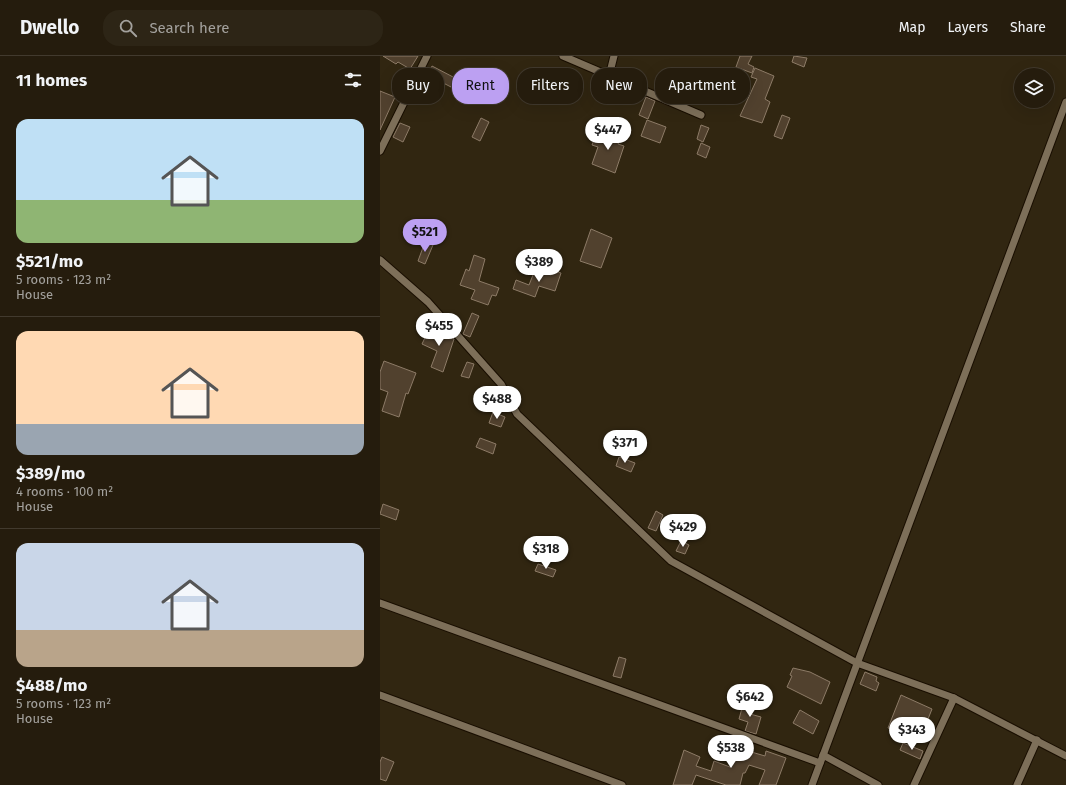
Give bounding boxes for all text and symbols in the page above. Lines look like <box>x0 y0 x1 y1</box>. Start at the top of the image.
search box <box>103 10 383 46</box>
text: Dwello <box>20 16 79 39</box>
icon: search <box>117 17 139 39</box>
text: Search here <box>149 19 230 37</box>
text: Map <box>899 19 925 36</box>
text: Layers <box>947 19 988 36</box>
text: Share <box>1010 19 1046 36</box>
chip: Buy <box>392 68 444 104</box>
chip: Rent <box>452 68 509 104</box>
chip: Filters <box>517 68 583 104</box>
chip: New <box>591 68 647 104</box>
chip: Apartment <box>655 68 750 104</box>
map controls <box>1014 68 1054 108</box>
button: layers <box>1014 68 1054 108</box>
icon: filters <box>342 69 364 91</box>
text: 11 homes <box>16 70 87 91</box>
pin: $447 <box>584 117 632 151</box>
text: $447 <box>594 122 622 137</box>
icon: home <box>154 145 226 217</box>
pin: $521 <box>401 219 449 253</box>
text: $521 <box>412 224 438 239</box>
pin: $389 <box>515 249 563 283</box>
text: $521/mo <box>16 251 83 272</box>
text: $389 <box>525 254 553 269</box>
text: 5 rooms · 123 m² <box>16 272 111 287</box>
text: House <box>16 287 53 302</box>
pin: $455 <box>415 313 463 347</box>
text: $455 <box>425 318 453 333</box>
icon: home <box>154 357 226 429</box>
pin: $488 <box>473 386 521 420</box>
text: $488 <box>482 391 512 406</box>
pin: $371 <box>601 430 649 464</box>
text: $371 <box>612 435 638 450</box>
text: $389/mo <box>16 463 85 484</box>
text: 4 rooms · 100 m² <box>16 484 113 499</box>
text: House <box>16 499 53 514</box>
pin: $429 <box>659 514 707 548</box>
text: $429 <box>669 519 697 534</box>
pin: $318 <box>522 536 570 570</box>
text: $318 <box>532 541 560 556</box>
icon: home <box>154 569 226 641</box>
text: $488/mo <box>16 675 87 696</box>
pin: $642 <box>726 684 774 718</box>
text: $642 <box>736 689 764 704</box>
text: 5 rooms · 123 m² <box>16 696 111 711</box>
text: House <box>16 711 53 726</box>
pin: $343 <box>888 717 936 751</box>
text: $343 <box>898 722 926 737</box>
pin: $538 <box>707 735 755 769</box>
text: $538 <box>717 740 745 755</box>

